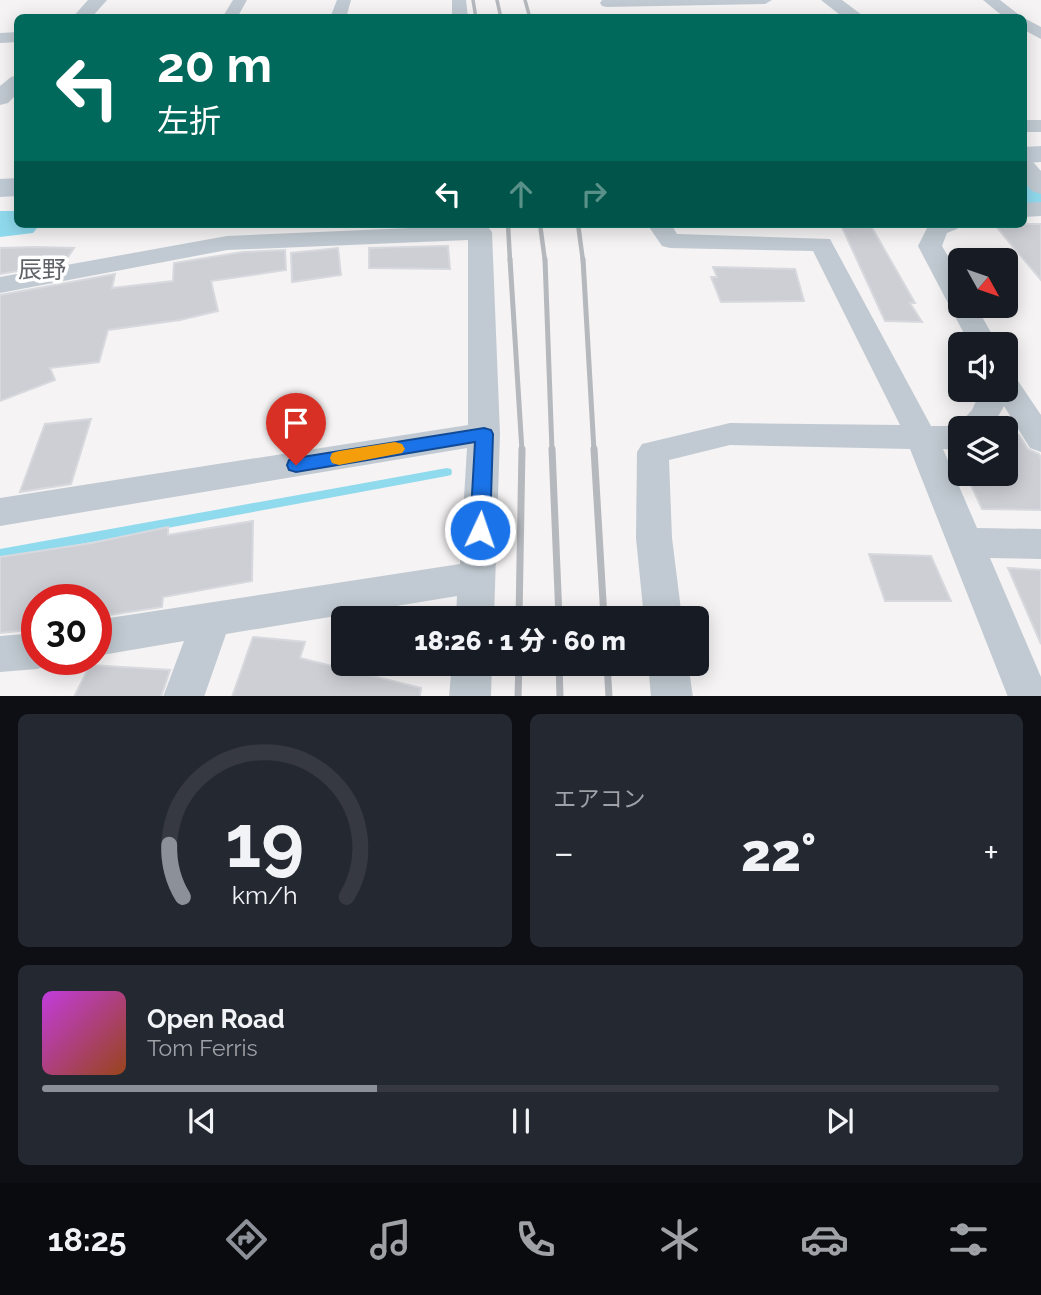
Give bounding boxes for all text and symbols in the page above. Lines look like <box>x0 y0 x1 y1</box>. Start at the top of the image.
text: 20 m <box>157 36 272 93</box>
icon: left <box>42 42 133 133</box>
text: 左折 <box>157 102 221 139</box>
icon: left <box>429 175 467 213</box>
icon: ahead <box>502 175 540 213</box>
icon: right <box>575 175 613 213</box>
north arrow <box>948 248 1018 318</box>
map controls <box>948 248 1018 486</box>
district label: 辰野 <box>18 255 66 284</box>
button: sound <box>948 332 1018 402</box>
pin <box>266 393 326 465</box>
icon: arrive <box>277 404 315 442</box>
button: layers <box>948 416 1018 486</box>
position arrow <box>443 493 517 567</box>
speed limit sign: 30 <box>21 584 112 675</box>
text: 18:26 · 1 分 · 60 m <box>414 626 626 656</box>
text: エアコン <box>554 785 646 812</box>
text: 19 <box>225 799 304 884</box>
text: 22° <box>741 822 816 883</box>
text: − <box>554 830 574 875</box>
text: + <box>983 830 999 875</box>
text: km/h <box>232 879 298 909</box>
text: Open Road <box>147 1004 285 1034</box>
text: Tom Ferris <box>147 1034 258 1061</box>
icon: previous <box>183 1102 221 1140</box>
icon: pause <box>502 1102 540 1140</box>
icon: next <box>821 1102 859 1140</box>
icon: directions <box>222 1215 271 1264</box>
icon: music <box>366 1215 415 1264</box>
icon: phone <box>511 1215 560 1264</box>
icon: climate <box>655 1215 704 1264</box>
icon: car <box>800 1215 849 1264</box>
icon: filters <box>944 1215 993 1264</box>
text: 18:25 <box>48 1221 127 1258</box>

